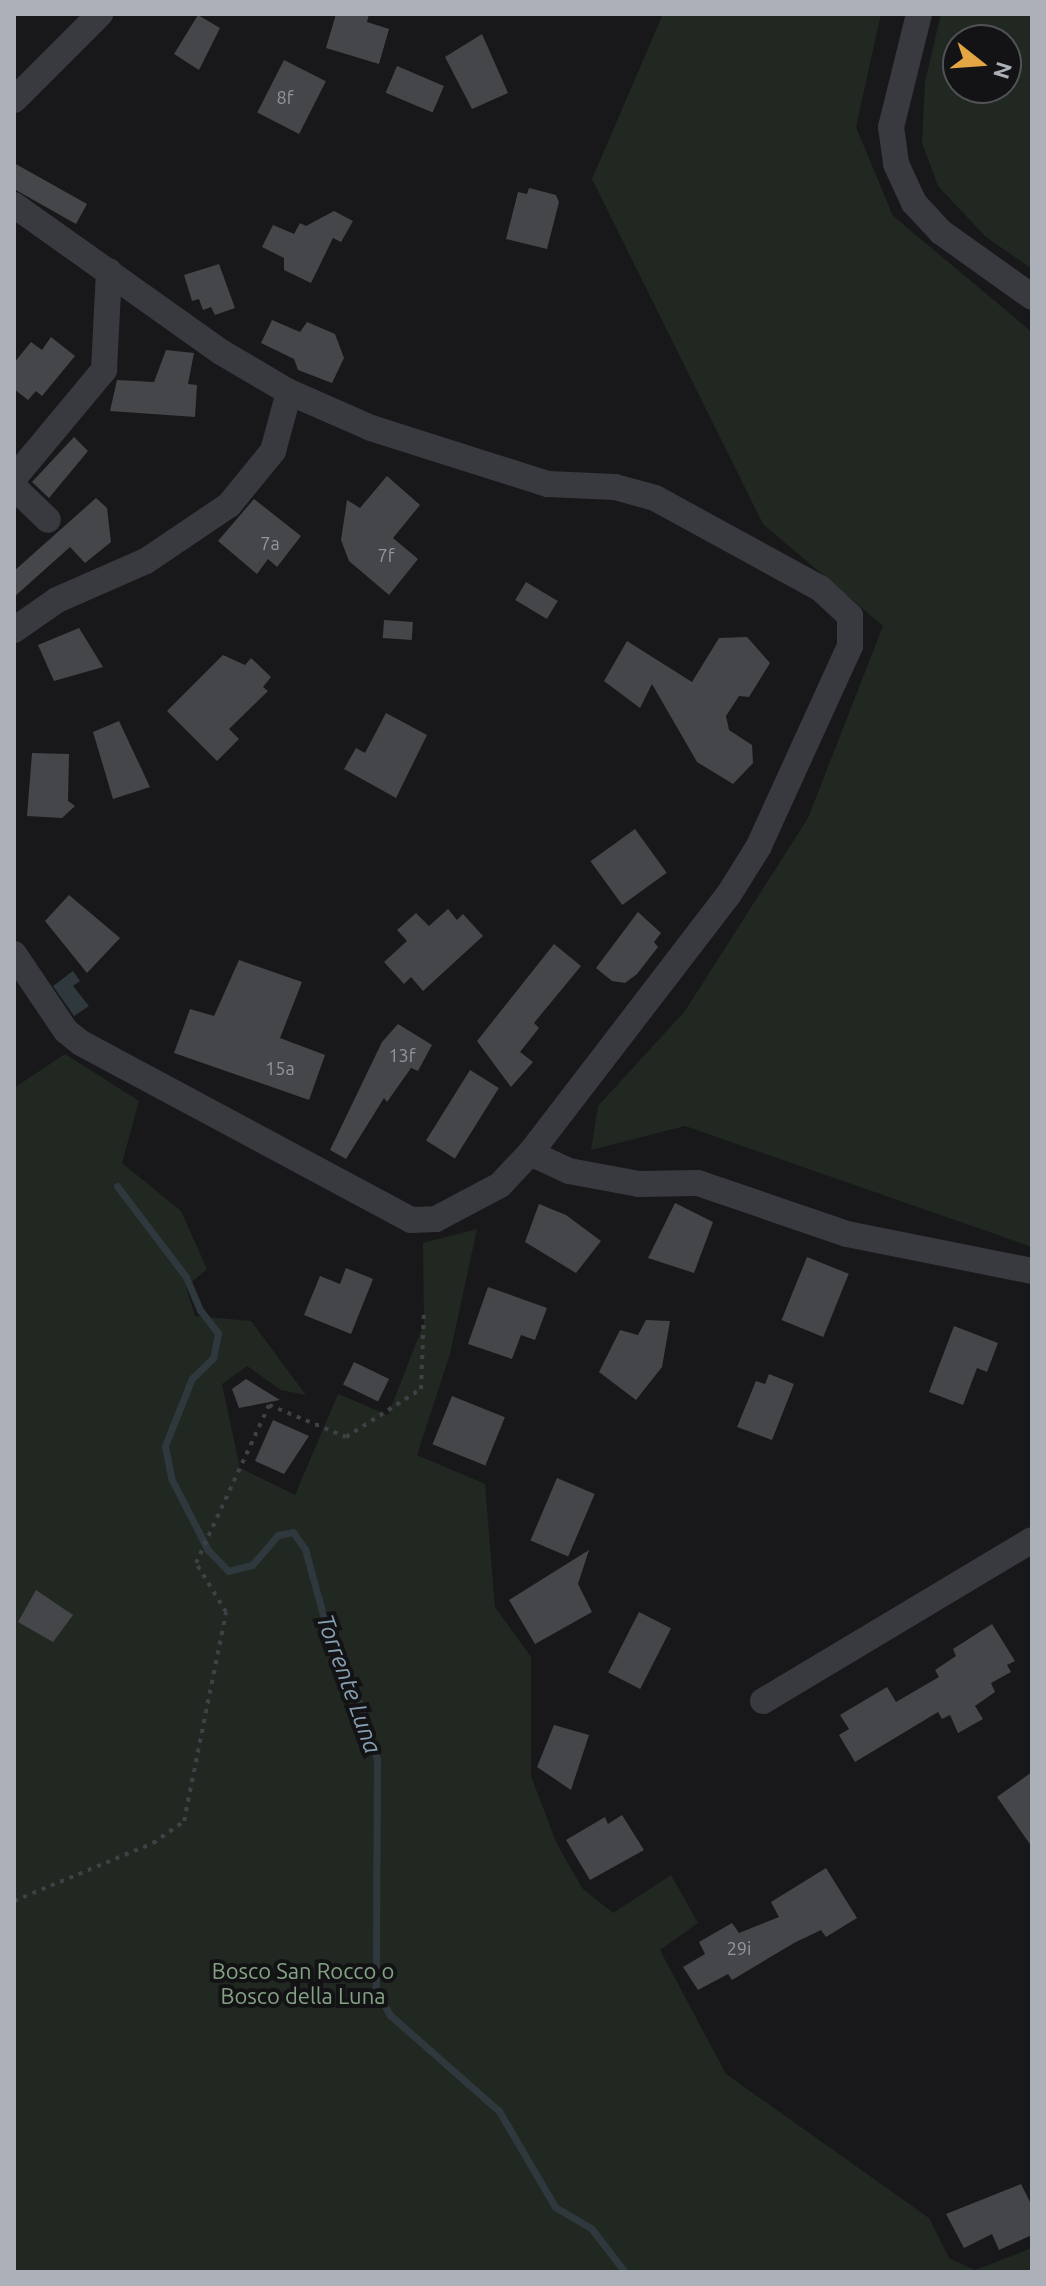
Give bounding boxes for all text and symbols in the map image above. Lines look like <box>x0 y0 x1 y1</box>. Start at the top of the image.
north arrow <box>942 24 1022 104</box>
text: N <box>989 59 1018 82</box>
house number: 8f <box>276 86 294 108</box>
house number: 7a <box>260 532 280 554</box>
house number: 7f <box>377 544 395 566</box>
house number: 13f <box>388 1044 416 1066</box>
house number: 15a <box>265 1057 295 1079</box>
water label: Torrente Luna <box>311 1611 387 1757</box>
house number: 29i <box>727 1937 751 1959</box>
park label: Bosco San Rocco o Bosco della Luna <box>212 1957 394 2008</box>

